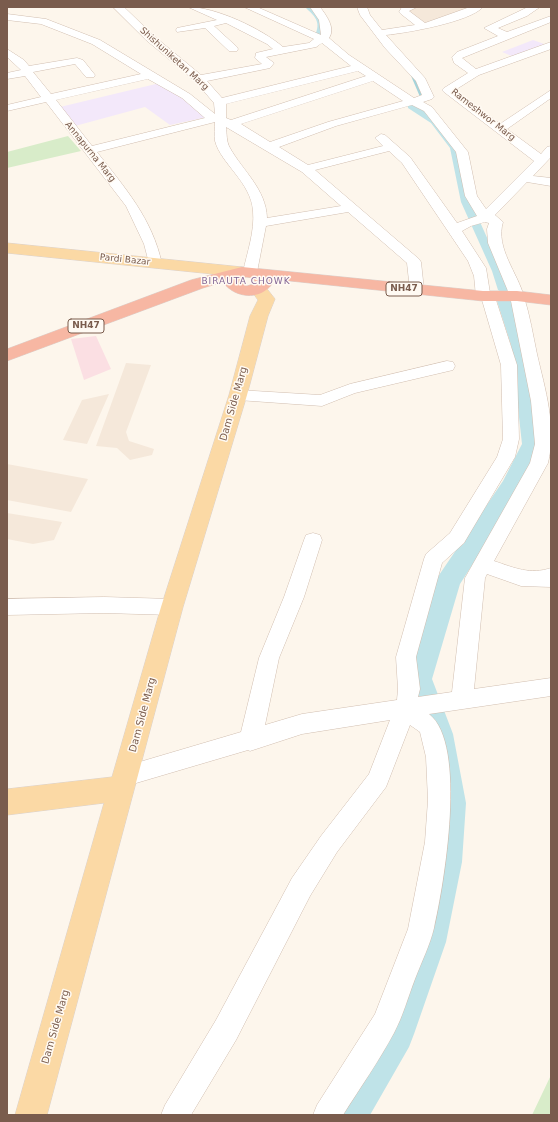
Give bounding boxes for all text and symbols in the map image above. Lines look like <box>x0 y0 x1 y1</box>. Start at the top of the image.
street label: Shishuniketan Marg <box>137 25 211 93</box>
street label: Rameshwor Marg <box>449 87 517 143</box>
street label: Annapurna Marg <box>62 120 118 184</box>
street label: Pardi Bazar <box>99 252 151 268</box>
district label: BIRAUTA CHOWK <box>201 277 291 287</box>
road number: NH47 <box>386 282 422 296</box>
road number: NH47 <box>68 319 104 333</box>
street label: Dam Side Marg <box>218 366 250 442</box>
street label: Dam Side Marg <box>127 676 159 754</box>
street label: Dam Side Marg <box>40 989 72 1065</box>

